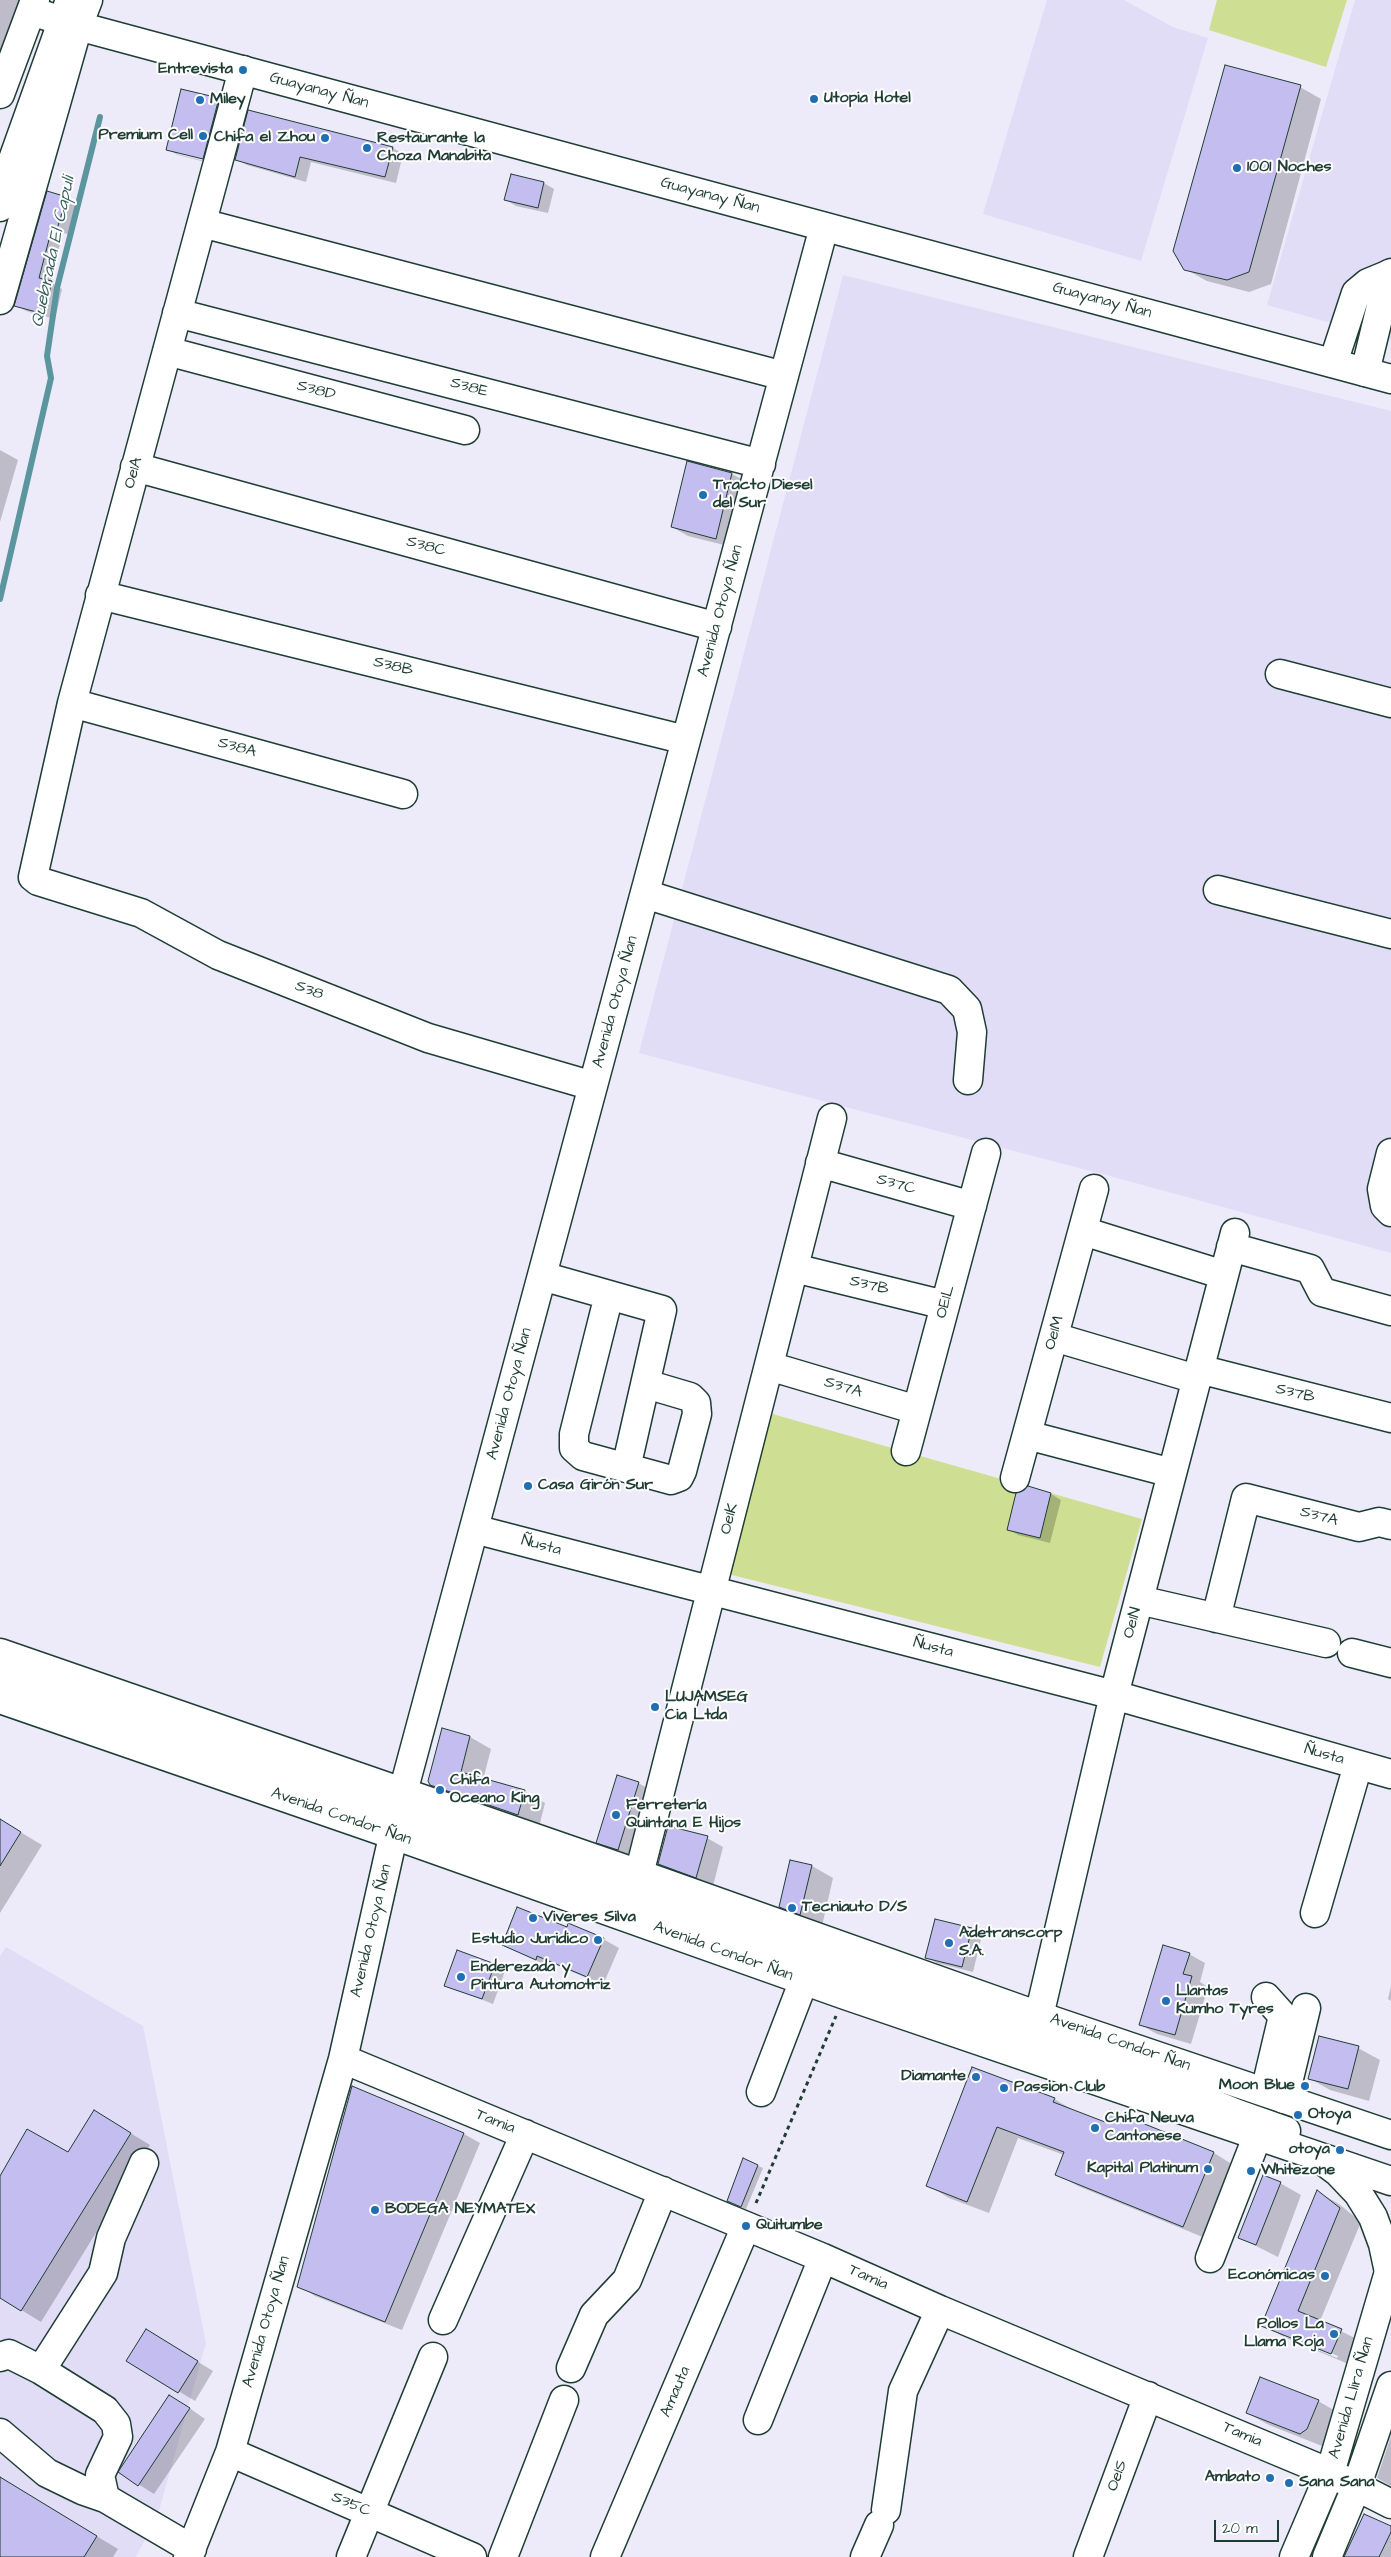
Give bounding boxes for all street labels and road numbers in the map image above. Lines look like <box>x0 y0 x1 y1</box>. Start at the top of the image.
street label: Guayanay Ñan <box>267 69 371 113</box>
street label: Guayanay Ñan <box>658 174 762 218</box>
street label: Guayanay Ñan <box>1050 279 1154 323</box>
street label: S38E <box>448 374 490 402</box>
street label: S38D <box>295 377 337 405</box>
street label: Oe1A <box>121 455 147 491</box>
street label: S38C <box>404 533 448 561</box>
street label: Avenida Otoya Ñan <box>694 543 748 679</box>
street label: S38B <box>371 653 415 681</box>
street label: S38A <box>216 734 258 762</box>
street label: Avenida Otoya Ñan <box>589 934 643 1070</box>
street label: S38 <box>292 977 326 1005</box>
street label: S37C <box>874 1170 918 1200</box>
street label: S37B <box>847 1272 891 1300</box>
street label: OE1L <box>932 1283 960 1321</box>
street label: Oe1M <box>1041 1314 1069 1352</box>
street label: Avenida Otoya Ñan <box>483 1326 537 1462</box>
street label: S37A <box>822 1373 864 1403</box>
street label: S37B <box>1273 1380 1317 1408</box>
street label: Oe1K <box>717 1502 743 1536</box>
street label: S37A <box>1298 1503 1340 1531</box>
street label: Ñusta <box>519 1531 563 1561</box>
street label: Oe1N <box>1120 1605 1146 1641</box>
street label: Ñusta <box>911 1633 955 1663</box>
street label: Ñusta <box>1302 1740 1346 1770</box>
street label: Avenida Condor Ñan <box>268 1784 414 1850</box>
street label: Avenida Otoya Ñan <box>347 1863 397 1999</box>
street label: Avenida Condor Ñan <box>651 1918 795 1986</box>
street label: Avenida Condor Ñan <box>1047 2010 1193 2076</box>
street label: Tamia <box>472 2105 518 2139</box>
street label: Avenida Otoya Ñan <box>239 2254 295 2390</box>
street label: Tamia <box>845 2261 891 2295</box>
street label: Avenida Llira Ñan <box>1325 2335 1379 2461</box>
street label: Amauta <box>657 2364 695 2420</box>
street label: Tamia <box>1219 2418 1265 2452</box>
street label: Oe1S <box>1104 2458 1132 2494</box>
street label: S35C <box>328 2488 374 2522</box>

